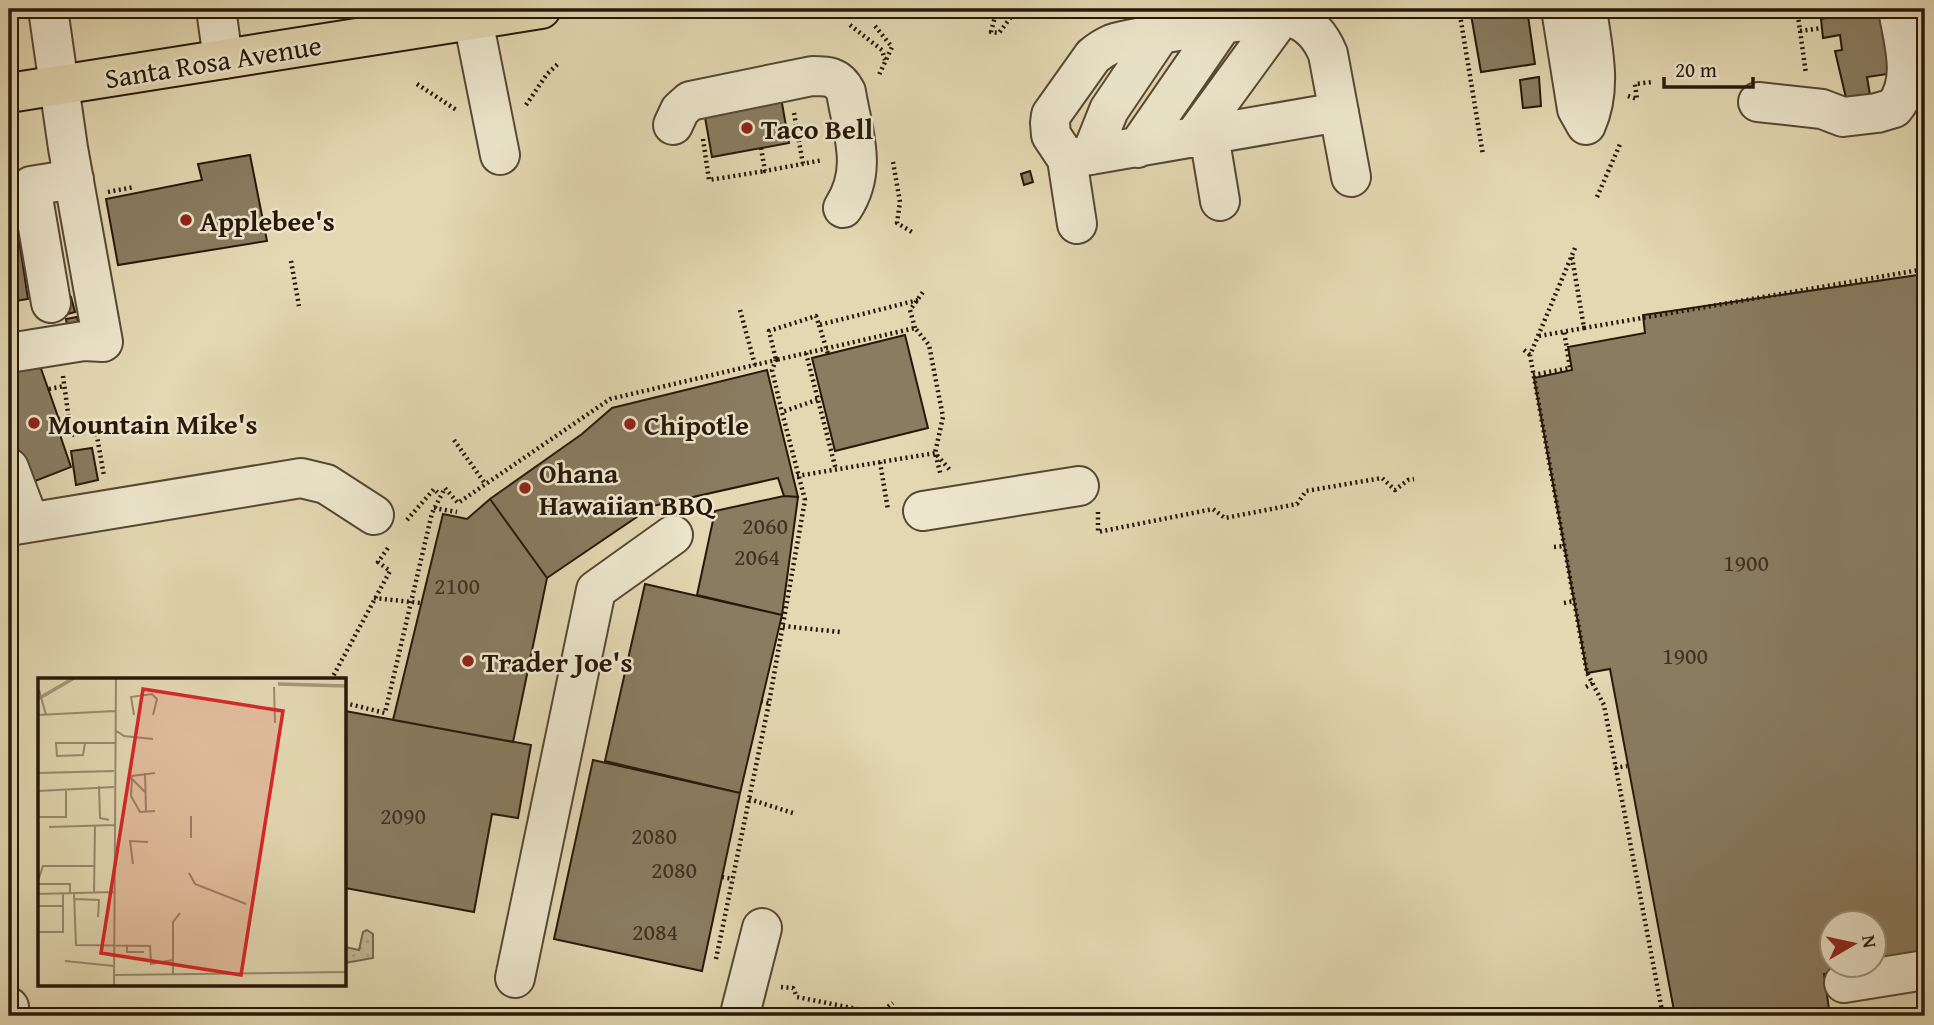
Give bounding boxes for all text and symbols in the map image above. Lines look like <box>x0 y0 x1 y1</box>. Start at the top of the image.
street label: Santa Rosa Avenue <box>102 24 324 98</box>
scale bar <box>1664 46 1754 90</box>
text: 20 m <box>1675 54 1717 85</box>
place label: Taco Bell <box>761 108 874 149</box>
marker: Taco Bell <box>739 120 755 136</box>
place label: Applebee's <box>200 200 335 241</box>
marker: Applebee's <box>178 212 194 228</box>
place label: Mountain Mike's <box>48 403 258 444</box>
place label: Chipotle <box>644 404 749 445</box>
marker: Mountain Mike's <box>26 415 42 431</box>
marker: Chipotle <box>622 416 638 432</box>
place label: Ohana Hawaiian BBQ <box>539 452 715 525</box>
marker: Ohana Hawaiian BBQ <box>517 480 533 496</box>
house number: 2060 <box>742 508 788 543</box>
house number: 2064 <box>734 539 780 574</box>
house number: 1900 <box>1723 545 1769 580</box>
house number: 2100 <box>434 568 480 603</box>
house number: 1900 <box>1662 638 1708 673</box>
place label: Trader Joe's <box>482 641 632 682</box>
marker: Trader Joe's <box>460 653 476 669</box>
inset map <box>38 678 346 986</box>
house number: 2090 <box>380 798 426 833</box>
house number: 2080 <box>631 818 677 853</box>
house number: 2080 <box>651 852 697 887</box>
north arrow <box>1818 909 1888 979</box>
house number: 2084 <box>632 914 678 949</box>
text: N <box>1855 933 1885 950</box>

